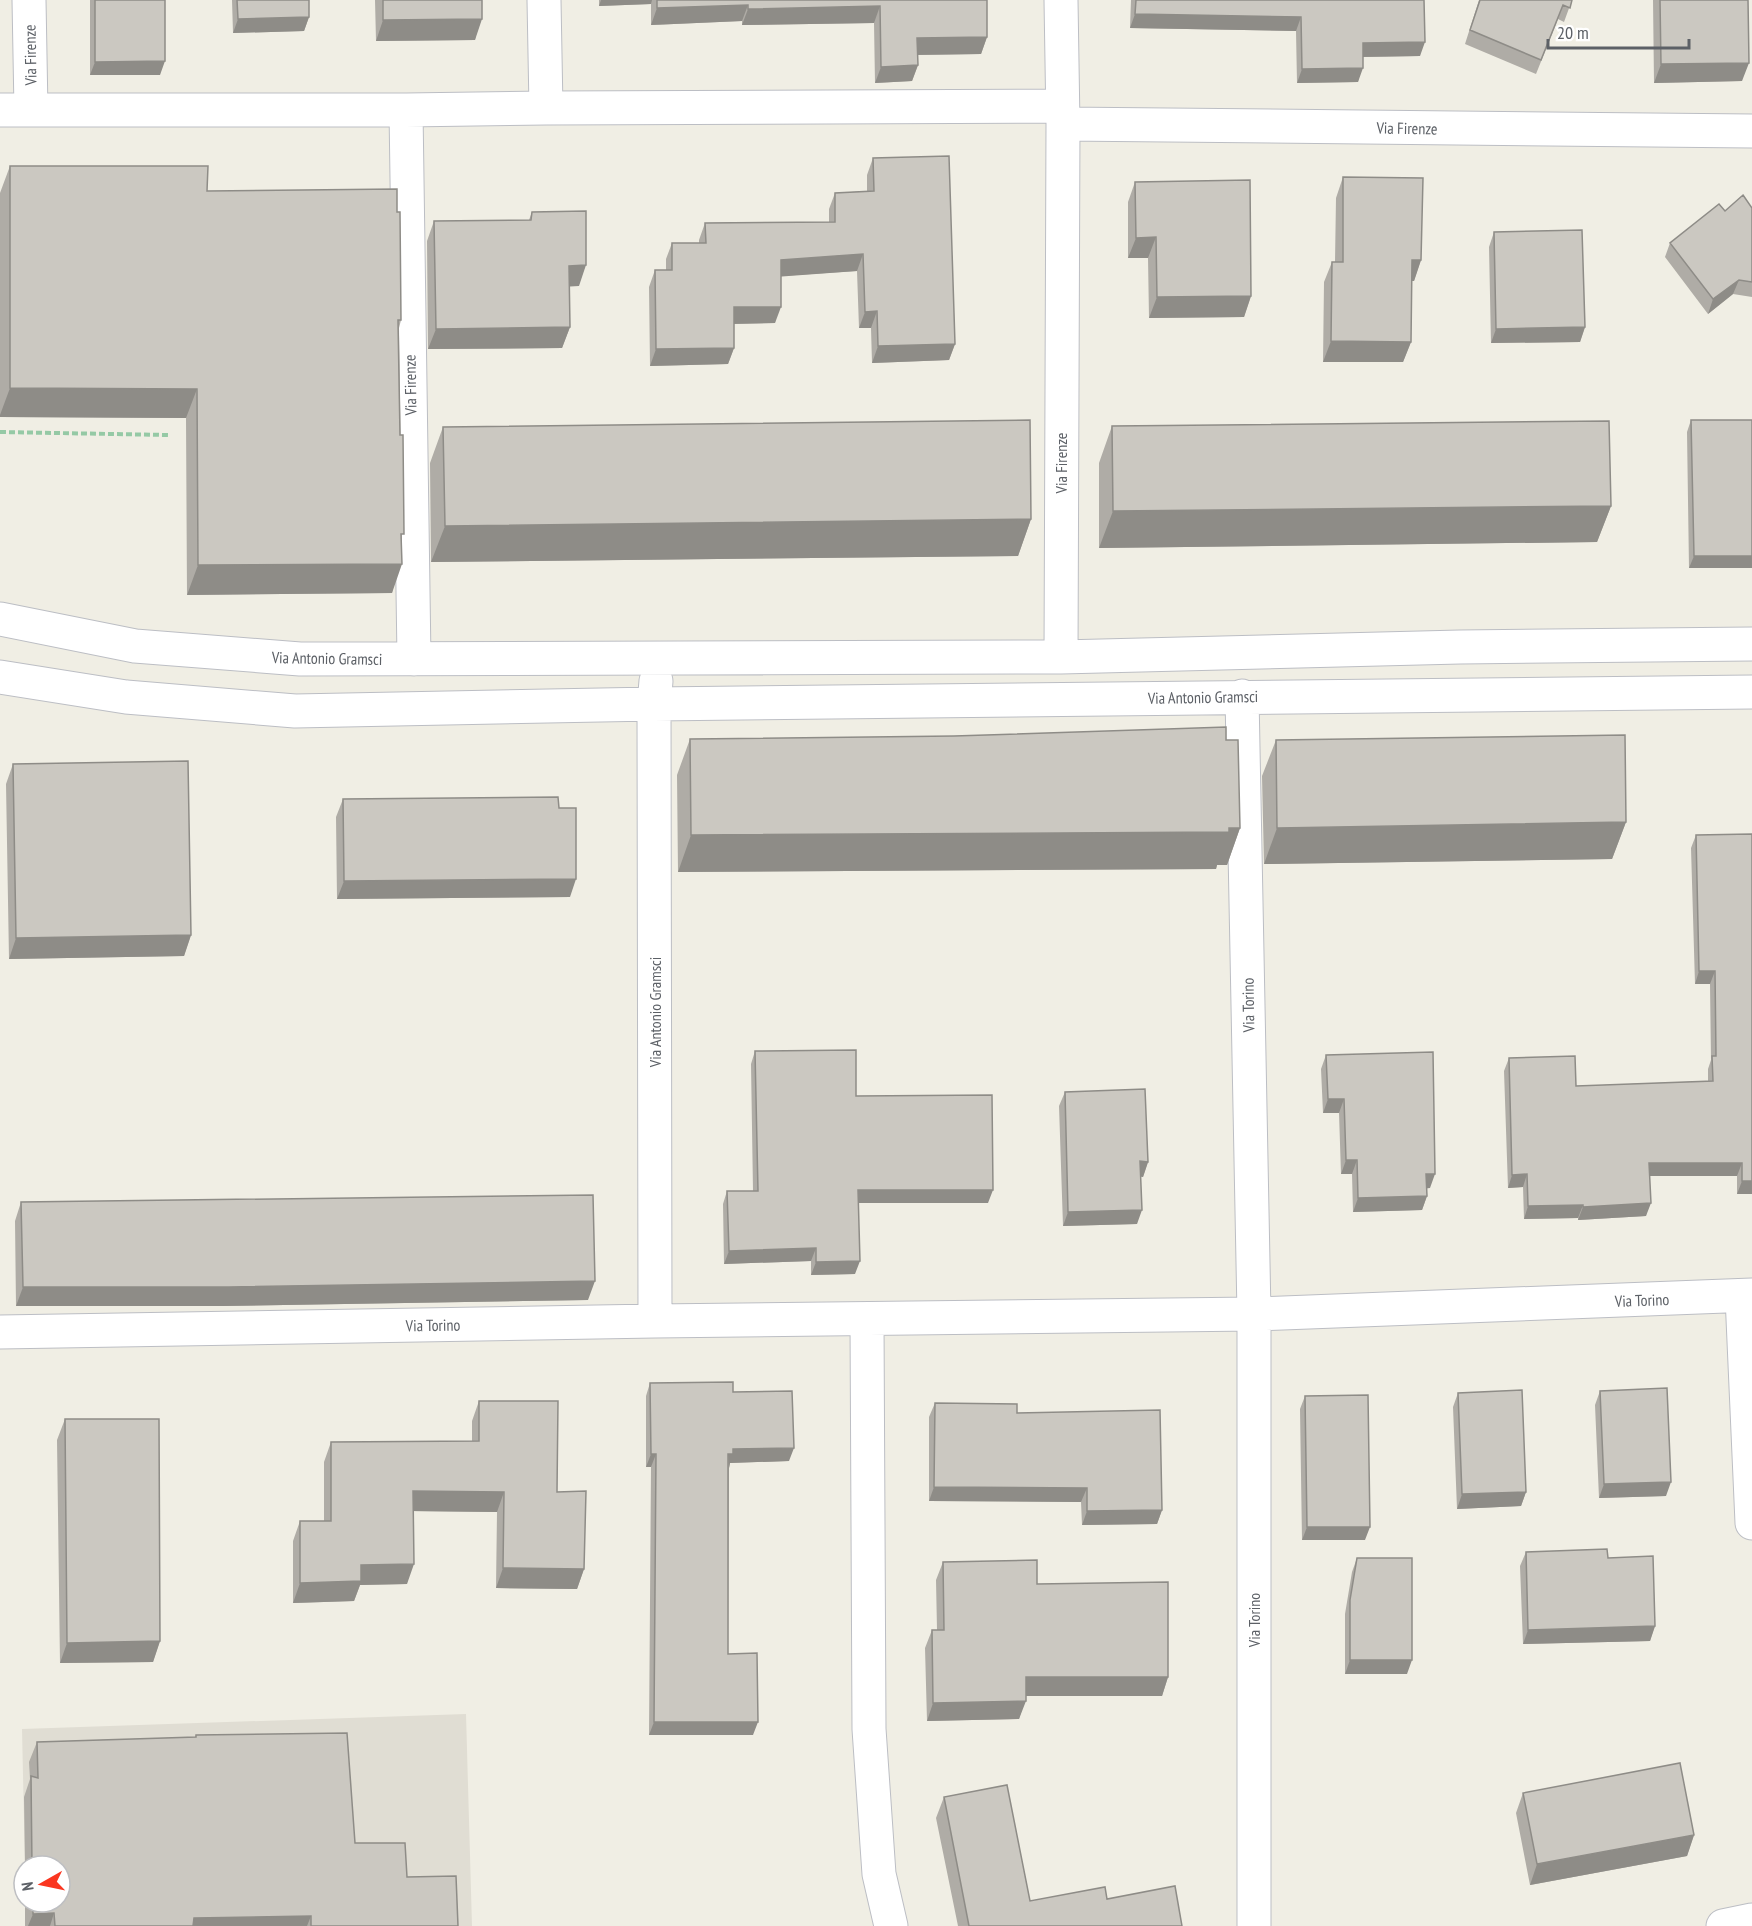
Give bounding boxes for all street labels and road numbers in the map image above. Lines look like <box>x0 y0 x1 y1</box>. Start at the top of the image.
street label: Via Firenze <box>19 24 41 87</box>
street label: Via Firenze <box>1375 117 1438 139</box>
street label: Via Firenze <box>399 354 421 417</box>
street label: Via Firenze <box>1051 433 1071 494</box>
street label: Via Antonio Gramsci <box>271 647 382 669</box>
street label: Via Antonio Gramsci <box>1147 686 1258 708</box>
street label: Via Antonio Gramsci <box>645 957 665 1068</box>
street label: Via Torino <box>1238 978 1258 1033</box>
street label: Via Torino <box>1613 1289 1670 1311</box>
street label: Via Torino <box>405 1315 460 1335</box>
street label: Via Torino <box>1244 1593 1264 1648</box>

